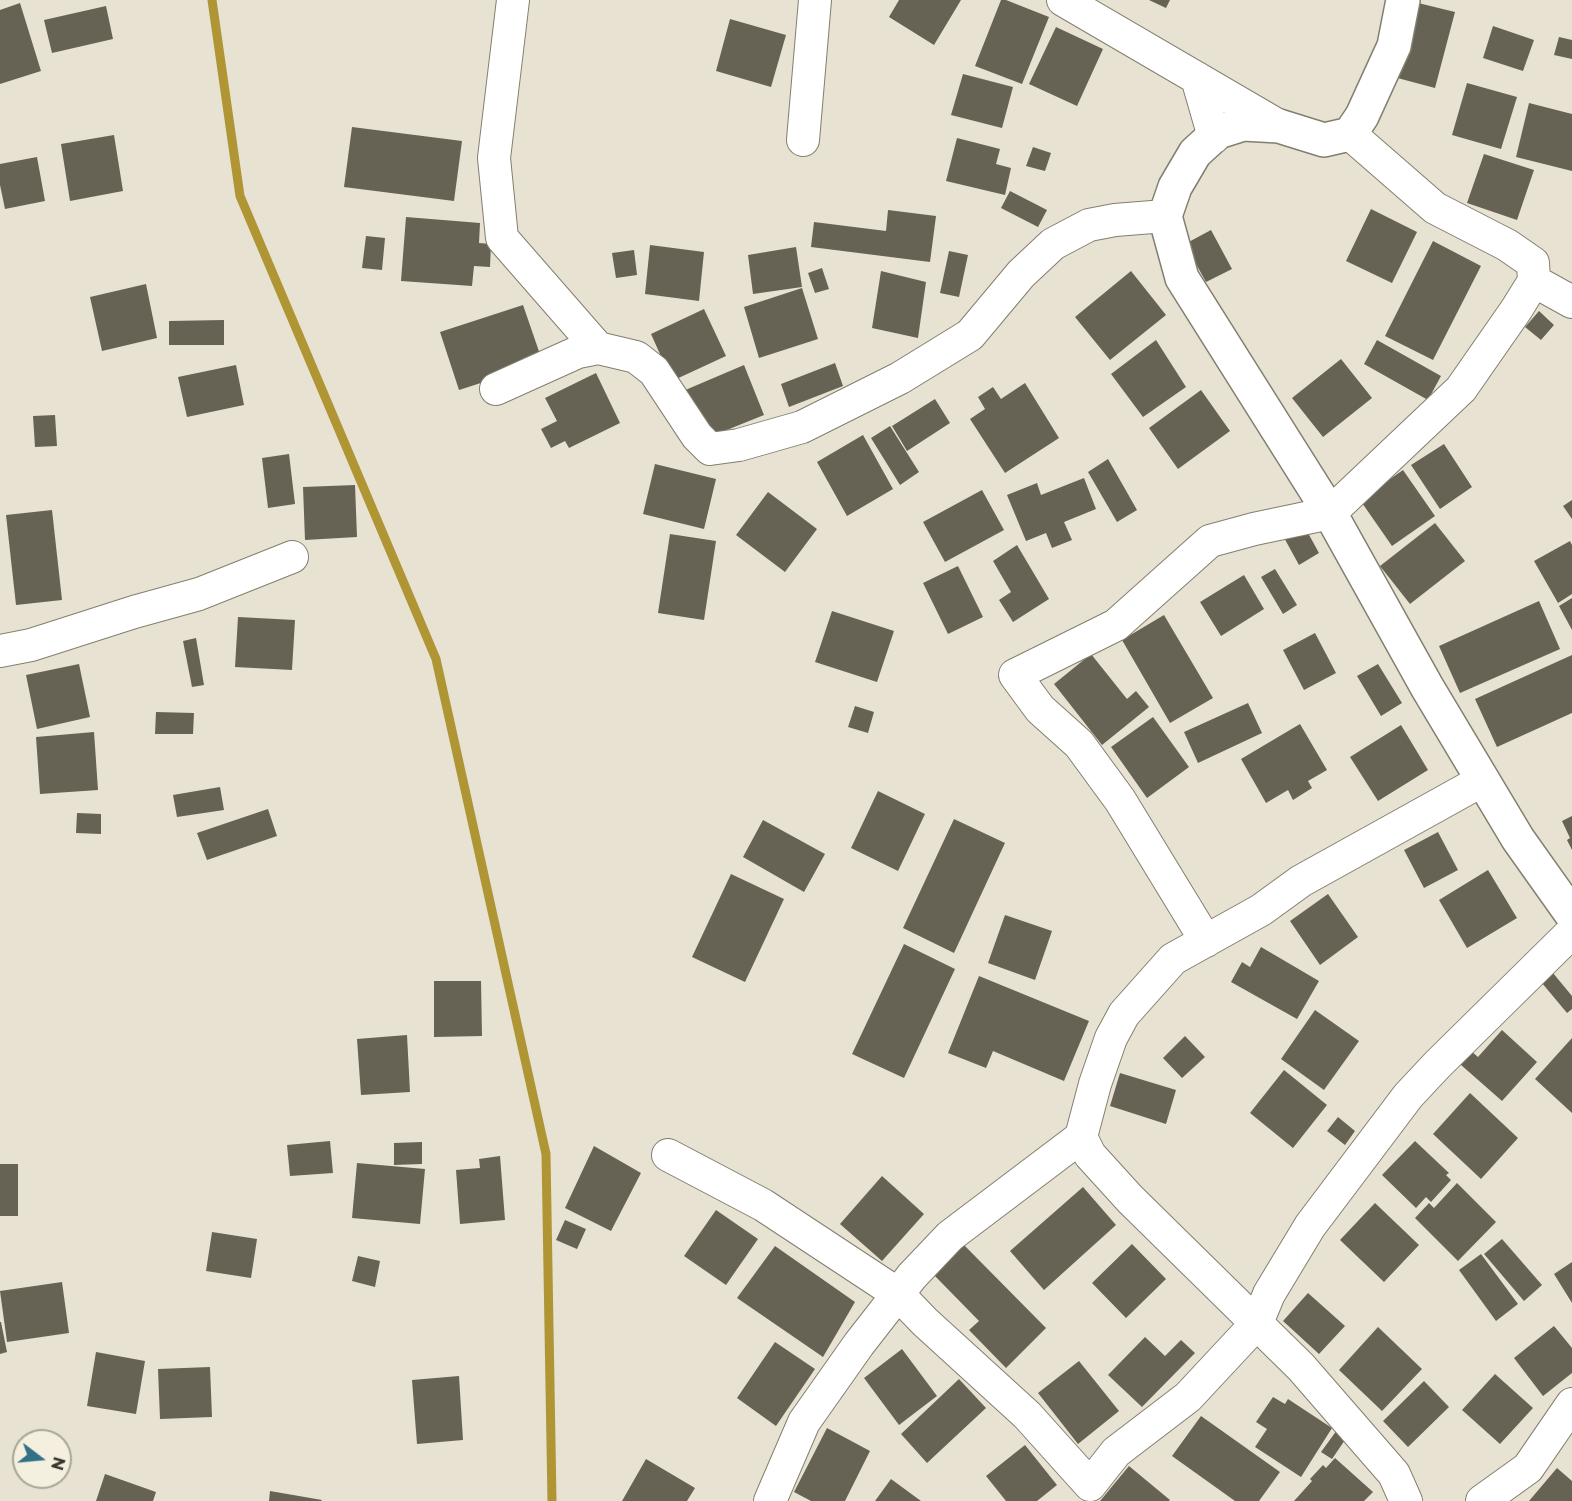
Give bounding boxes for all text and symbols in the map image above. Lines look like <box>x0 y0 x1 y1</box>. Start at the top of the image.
north arrow <box>12 1429 72 1489</box>
text: N <box>47 1455 69 1472</box>

